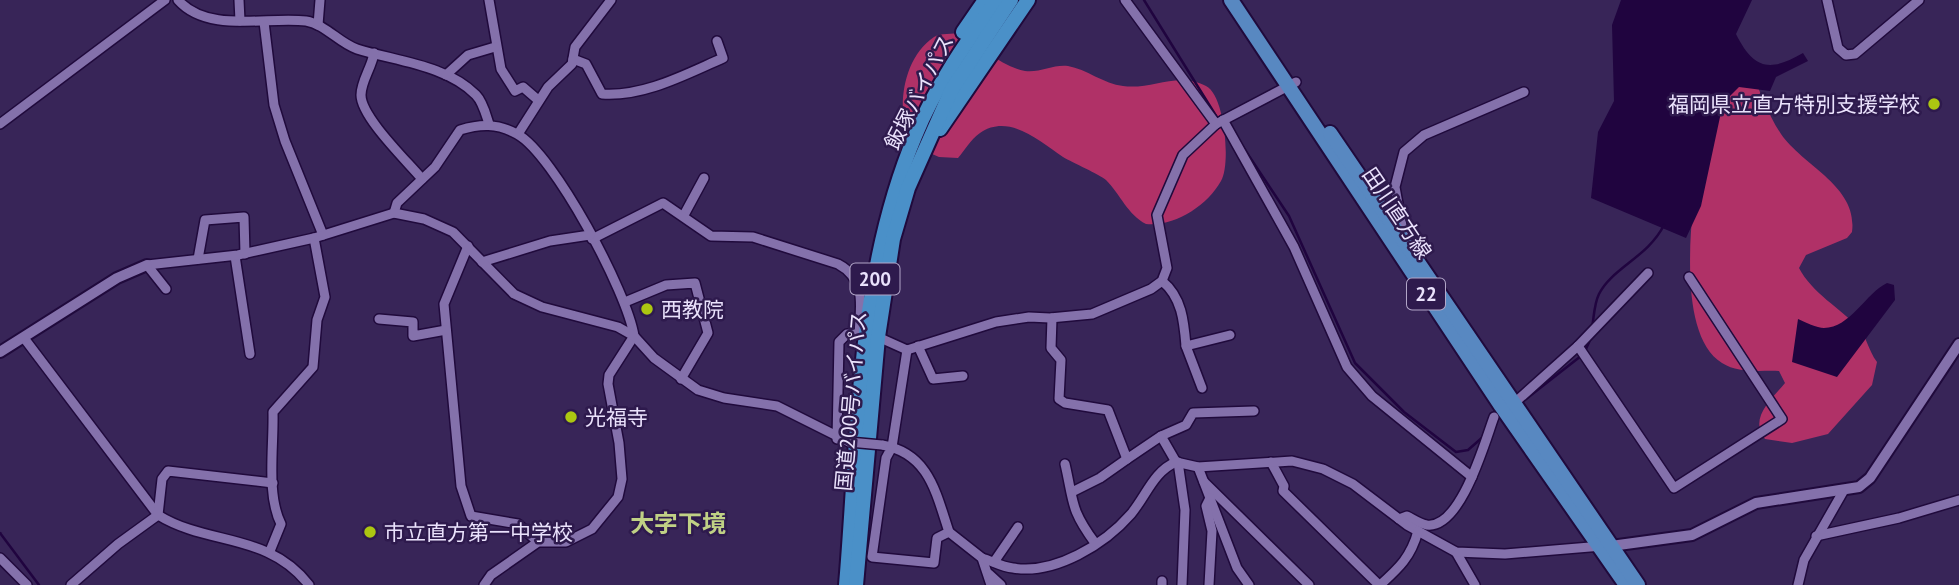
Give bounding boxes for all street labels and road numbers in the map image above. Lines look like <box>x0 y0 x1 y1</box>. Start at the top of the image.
street label: 飯塚バイパス <box>878 30 960 154</box>
street label: 田川直方線 <box>1356 162 1438 264</box>
road number: 200 <box>850 264 900 294</box>
road number: 22 <box>1407 278 1445 310</box>
street label: 国道200号バイパス <box>830 310 872 492</box>

